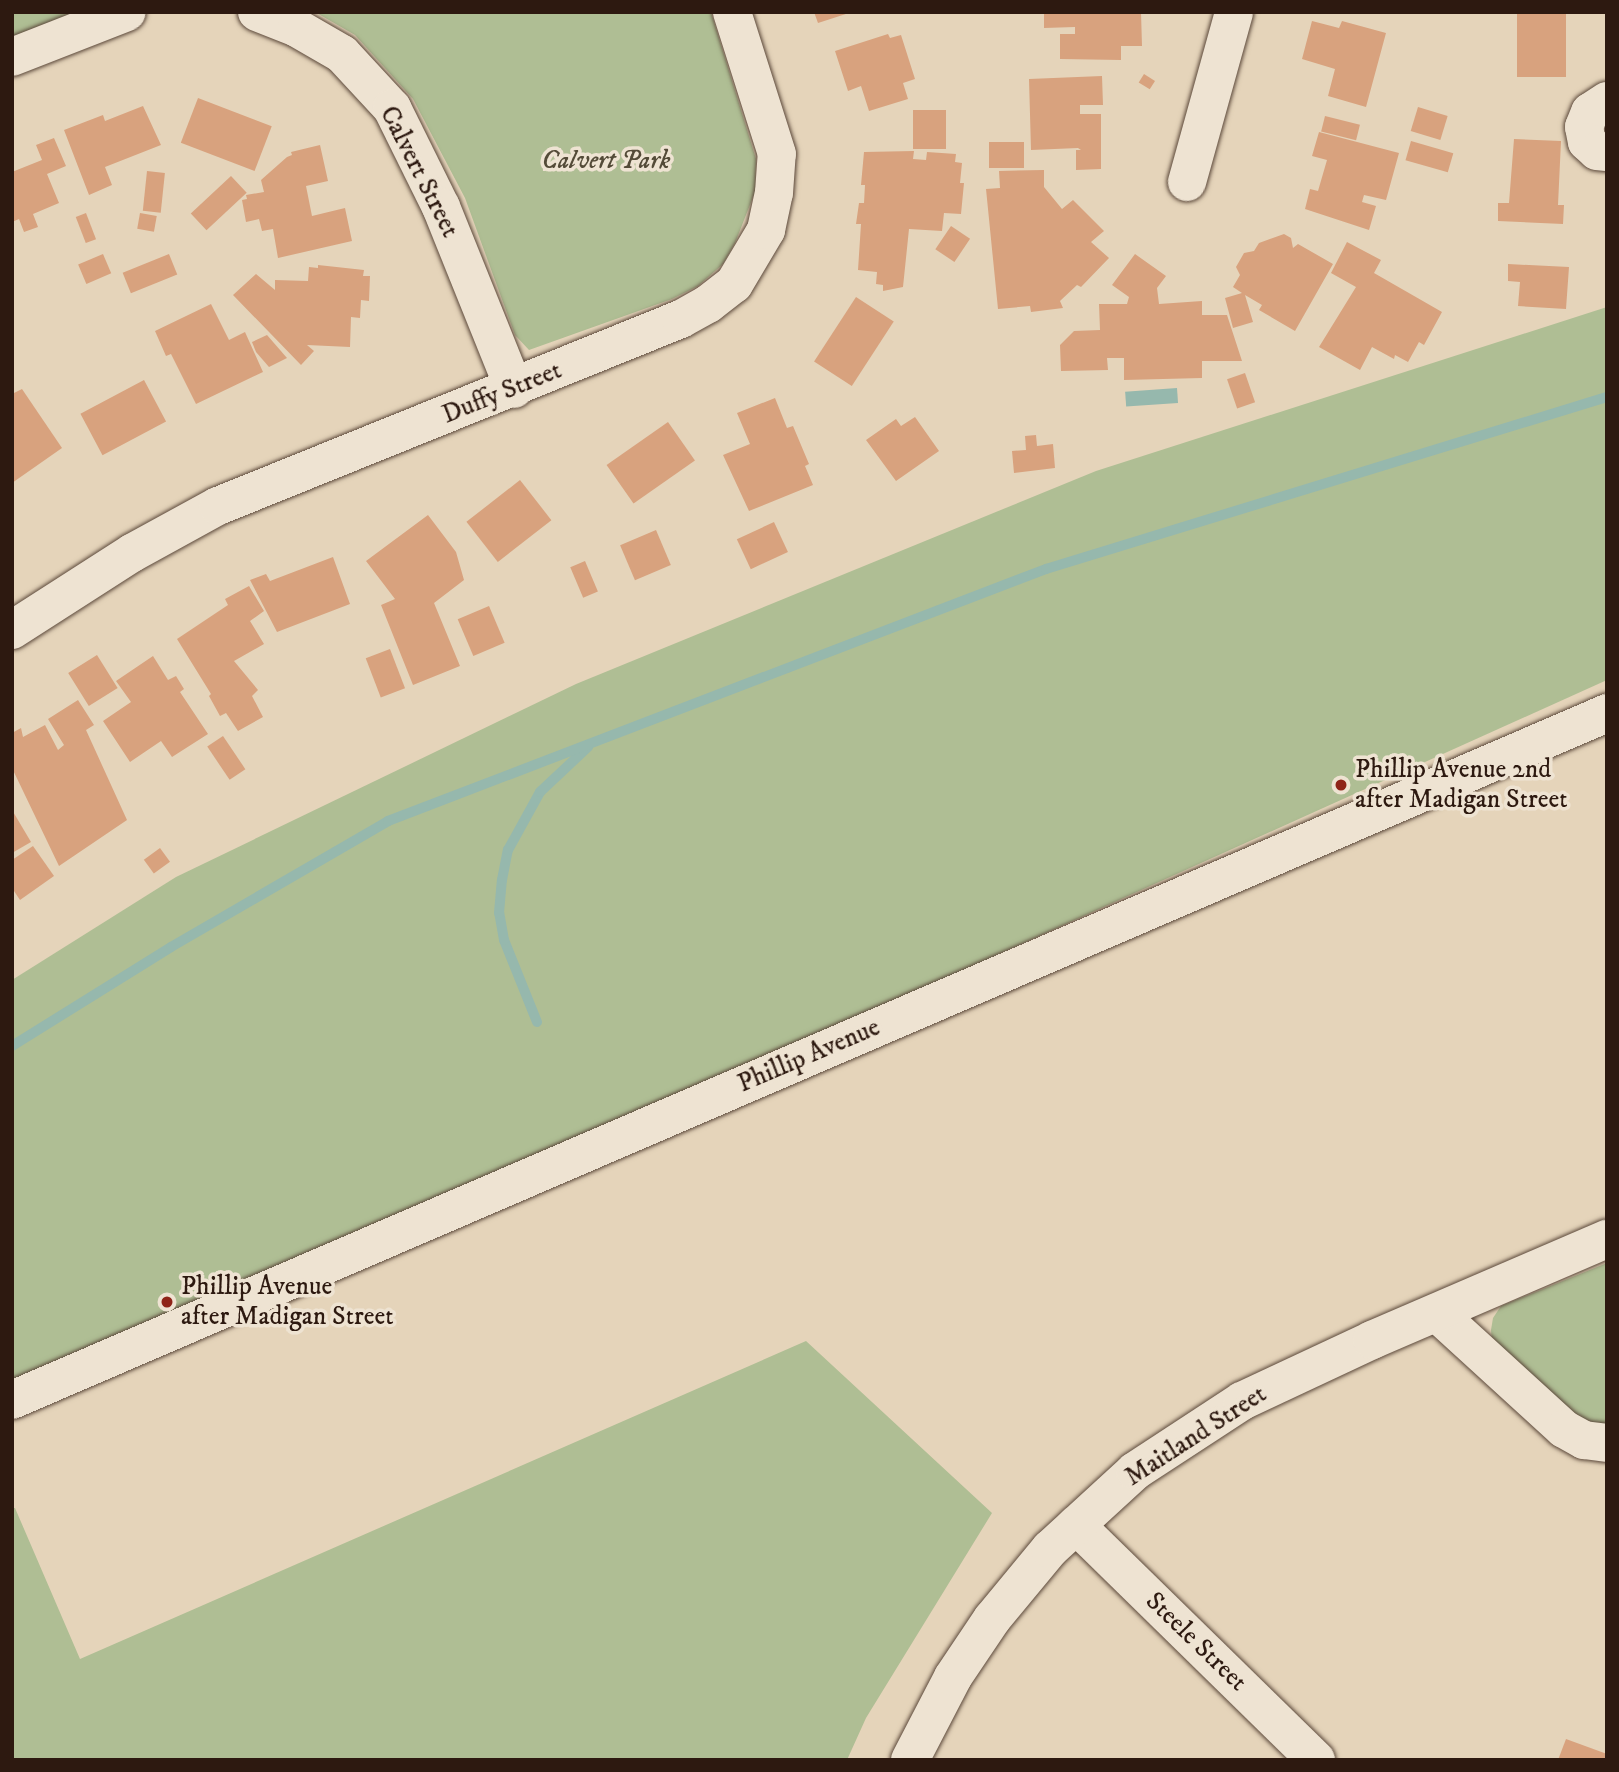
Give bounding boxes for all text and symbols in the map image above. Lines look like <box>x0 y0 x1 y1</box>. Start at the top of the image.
street label: Calvert Street <box>373 101 465 243</box>
park label: Calvert Park <box>542 145 670 177</box>
street label: Duffy Street <box>438 355 566 431</box>
place label: Phillip Avenue 2nd after Madigan Street <box>1355 754 1568 816</box>
marker: Phillip Avenue 2nd after Madigan Street <box>1333 777 1349 793</box>
street label: Phillip Avenue <box>733 1012 885 1100</box>
place label: Phillip Avenue after Madigan Street <box>181 1271 394 1332</box>
marker: Phillip Avenue after Madigan Street <box>159 1294 175 1310</box>
street label: Maitland Street <box>1120 1379 1272 1493</box>
street label: Steele Street <box>1139 1586 1253 1698</box>

